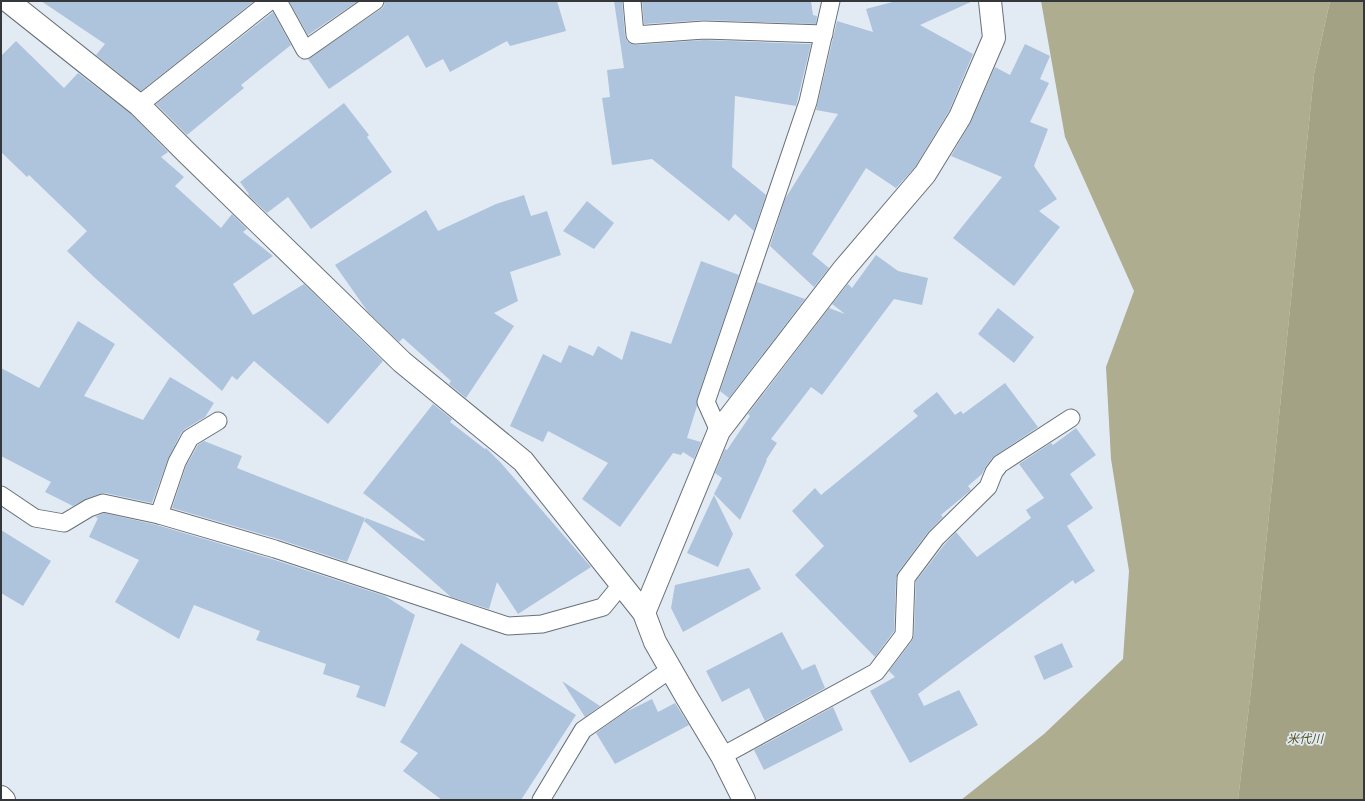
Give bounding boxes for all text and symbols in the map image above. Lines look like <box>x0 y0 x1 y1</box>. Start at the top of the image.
water label: 米代川 <box>1287 731 1325 746</box>

